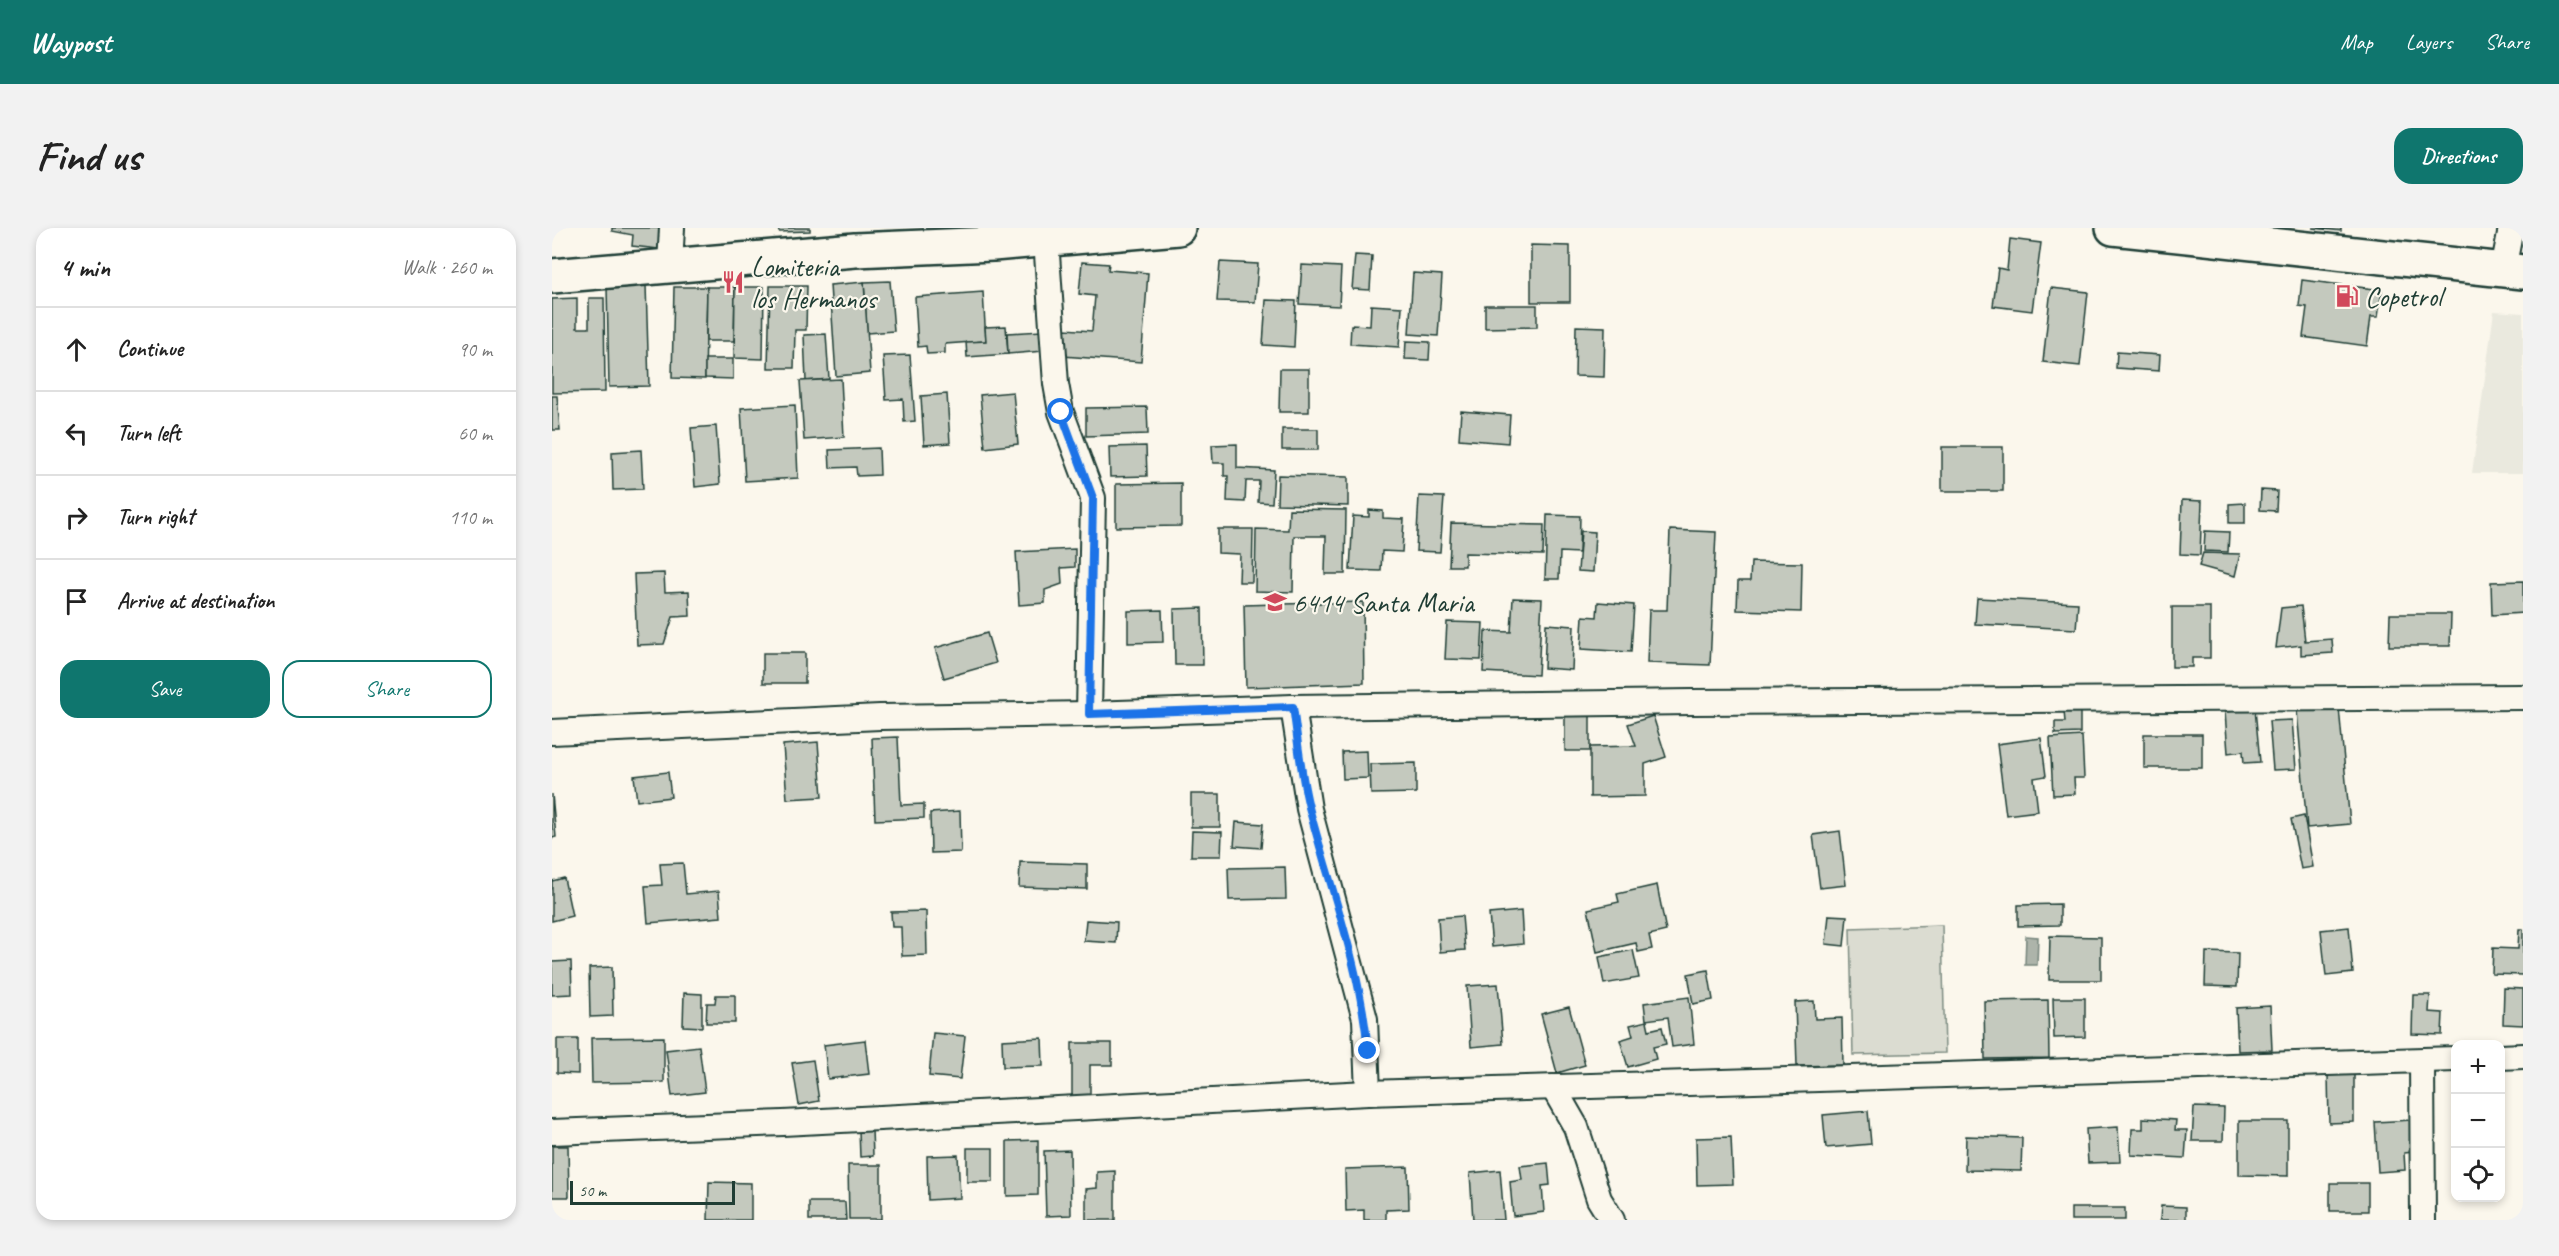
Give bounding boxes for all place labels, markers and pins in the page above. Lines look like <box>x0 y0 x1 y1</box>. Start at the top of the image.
place label: Lomiteria los Hermanos <box>751 249 879 316</box>
restaurant icon: Lomiteria los Hermanos <box>720 269 746 295</box>
place label: Copetrol <box>2365 279 2447 314</box>
fuel station icon: Copetrol <box>2334 283 2360 309</box>
place label: 6414 Santa Maria <box>1293 585 1476 620</box>
school or university icon: 6414 Santa Maria <box>1262 589 1288 615</box>

